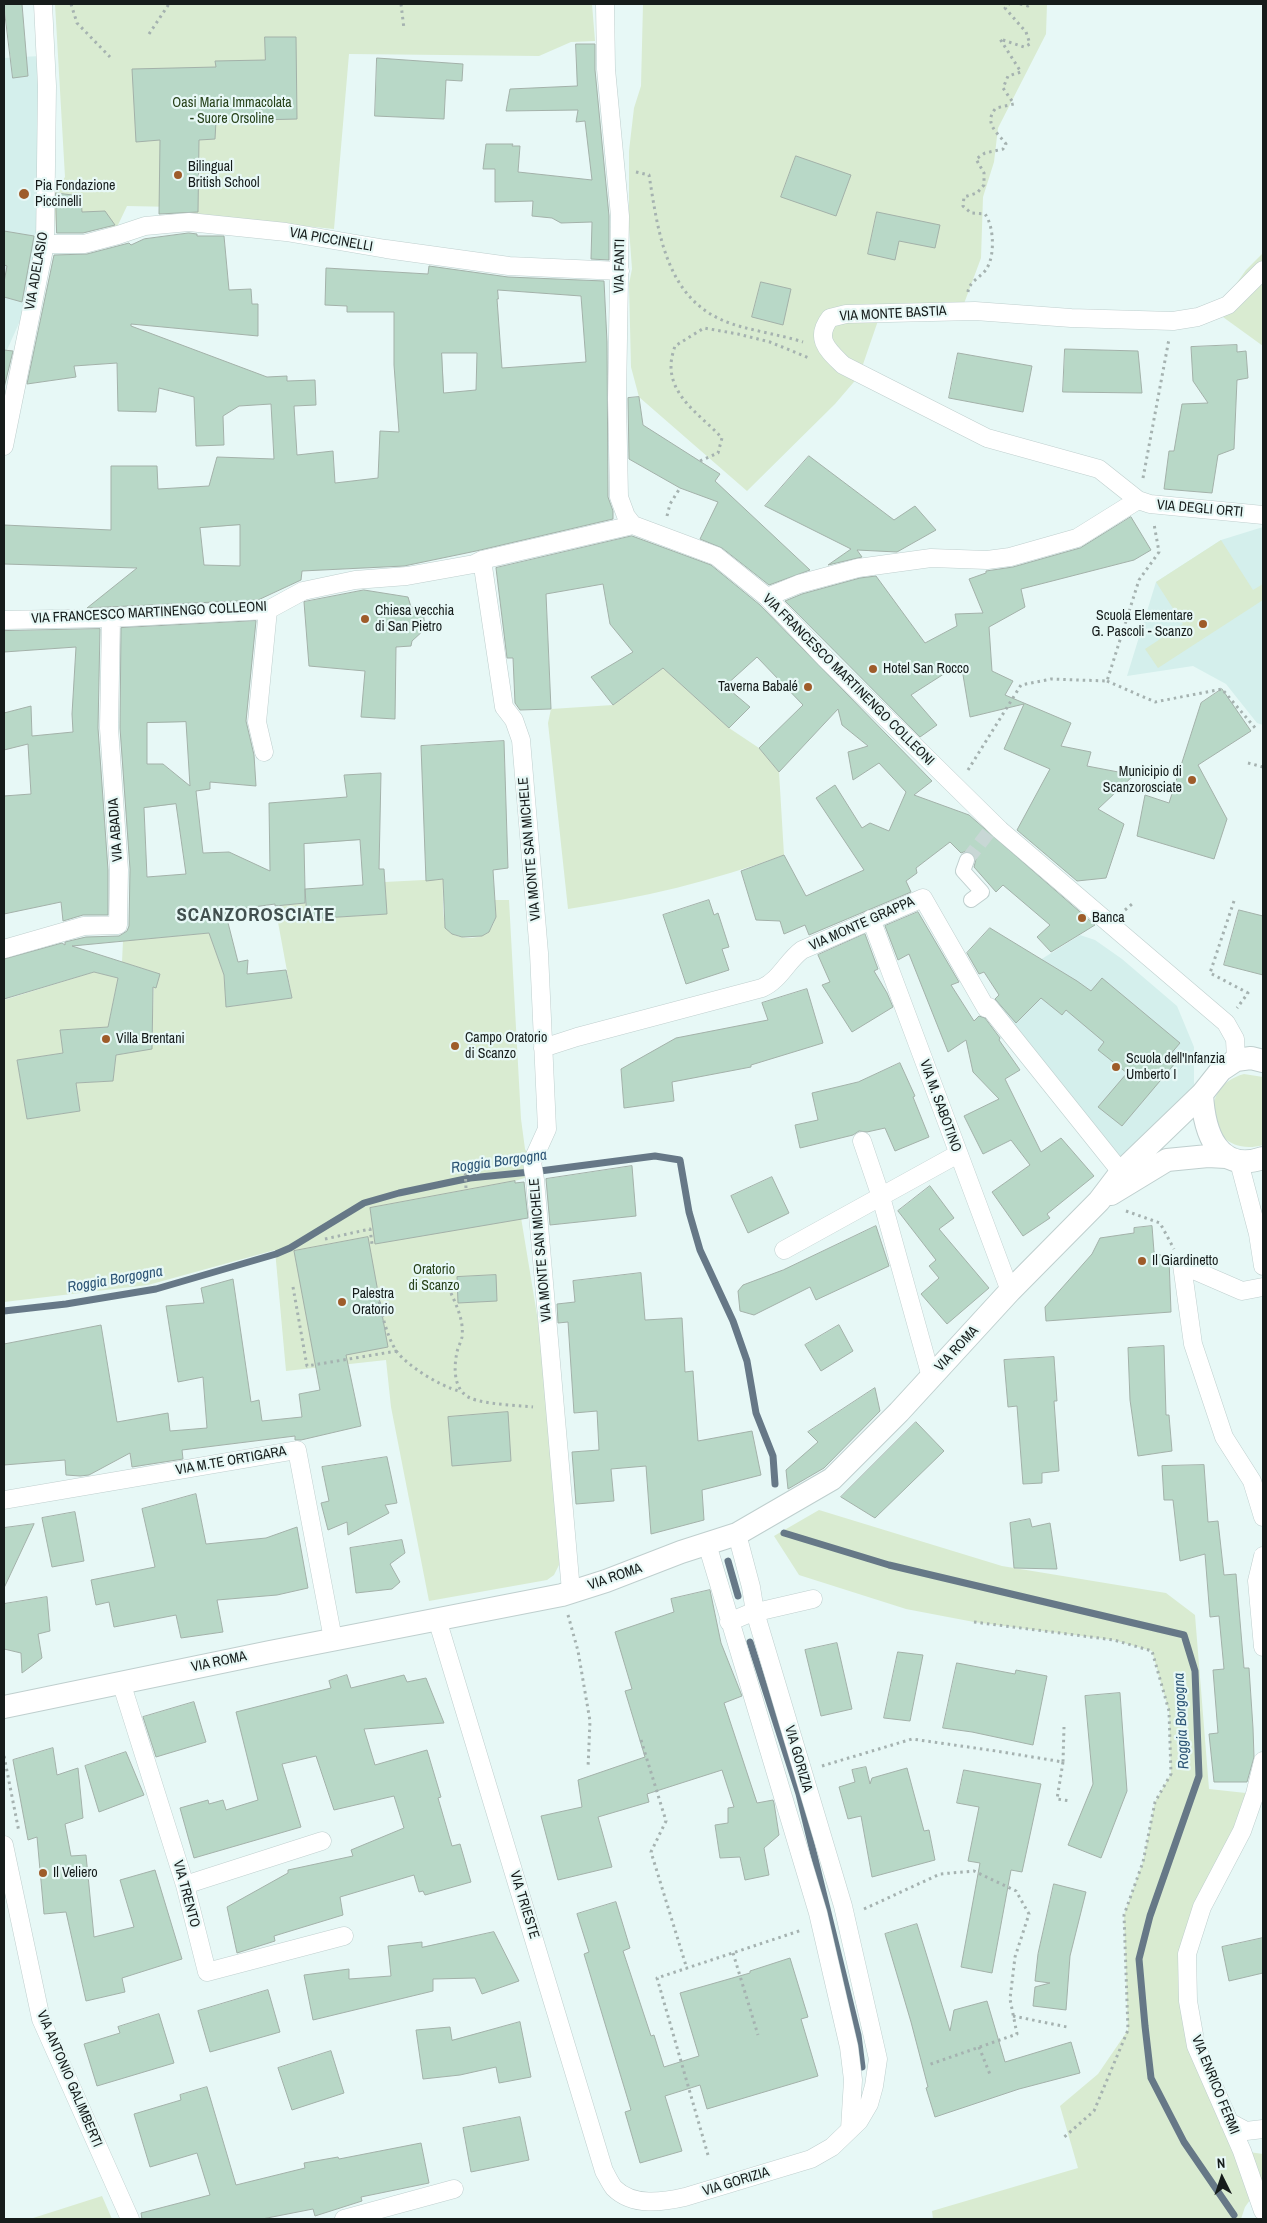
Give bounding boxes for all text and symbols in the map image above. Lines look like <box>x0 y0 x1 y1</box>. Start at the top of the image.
park label: Oasi Maria Immacolata - Suore Orsoline <box>172 95 292 128</box>
place label: Bilingual British School <box>188 159 259 192</box>
marker: Bilingual British School <box>172 169 184 181</box>
place label: Pia Fondazione Piccinelli <box>35 178 115 210</box>
marker: Pia Fondazione Piccinelli <box>17 187 31 201</box>
street label: VIA PICCINELLI <box>288 224 374 256</box>
street label: VIA ADELASIO <box>22 231 52 311</box>
street label: VIA FANTI <box>611 239 629 293</box>
street label: VIA MONTE BASTIA <box>839 303 947 325</box>
street label: VIA DEGLI ORTI <box>1156 497 1244 521</box>
street label: VIA FRANCESCO MARTINENGO COLLEONI <box>759 591 937 769</box>
street label: VIA FRANCESCO MARTINENGO COLLEONI <box>31 598 267 628</box>
place label: Chiesa vecchia di San Pietro <box>375 603 454 636</box>
place label: Scuola Elementare G. Pascoli - Scanzo <box>1092 608 1193 640</box>
marker: Chiesa vecchia di San Pietro <box>359 613 371 625</box>
marker: Scuola Elementare G. Pascoli - Scanzo <box>1197 618 1209 630</box>
place label: Hotel San Rocco <box>883 661 969 677</box>
marker: Hotel San Rocco <box>867 663 879 675</box>
place label: Taverna Babalé <box>718 679 798 695</box>
marker: Taverna Babalé <box>802 681 814 693</box>
place label: Municipio di Scanzorosciate <box>1103 764 1182 796</box>
marker: Municipio di Scanzorosciate <box>1186 774 1198 786</box>
street label: VIA MONTE SAN MICHELE <box>515 776 545 922</box>
street label: VIA ABADIA <box>105 798 127 862</box>
street label: VIA MONTE GRAPPA <box>807 893 917 955</box>
district label: SCANZOROSCIATE <box>175 905 337 927</box>
place label: Banca <box>1092 910 1125 926</box>
marker: Banca <box>1076 912 1088 924</box>
place label: Campo Oratorio di Scanzo <box>465 1030 547 1062</box>
place label: Villa Brentani <box>116 1031 185 1047</box>
marker: Villa Brentani <box>100 1033 112 1045</box>
marker: Campo Oratorio di Scanzo <box>449 1040 461 1052</box>
place label: Scuola dell'Infanzia Umberto I <box>1126 1051 1225 1084</box>
street label: VIA M. SABOTINO <box>916 1058 964 1154</box>
marker: Scuola dell'Infanzia Umberto I <box>1110 1061 1122 1073</box>
water label: Roggia Borgogna <box>450 1146 548 1178</box>
street label: VIA MONTE SAN MICHELE <box>526 1177 556 1323</box>
place label: Il Giardinetto <box>1152 1253 1218 1269</box>
marker: Il Giardinetto <box>1136 1255 1148 1267</box>
park label: Oratorio di Scanzo <box>408 1262 460 1294</box>
water label: Roggia Borgogna <box>66 1263 164 1297</box>
place label: Palestra Oratorio <box>352 1286 394 1318</box>
marker: Palestra Oratorio <box>336 1296 348 1308</box>
street label: VIA ROMA <box>932 1323 982 1375</box>
street label: VIA M.TE ORTIGARA <box>174 1443 288 1479</box>
street label: VIA ROMA <box>586 1560 644 1594</box>
street label: VIA ROMA <box>190 1648 248 1676</box>
water label: Roggia Borgogna <box>1170 1672 1194 1770</box>
street label: VIA GORIZIA <box>780 1724 816 1794</box>
street label: VIA TRENTO <box>169 1859 203 1929</box>
place label: Il Veliero <box>53 1865 98 1881</box>
marker: Il Veliero <box>37 1867 49 1879</box>
street label: VIA TRIESTE <box>506 1869 542 1941</box>
street label: VIA ANTONIO GALIMBERTI <box>33 2008 105 2150</box>
street label: VIA ENRICO FERMI <box>1187 2033 1243 2137</box>
north arrow <box>1197 2153 1247 2203</box>
text: N <box>1216 2154 1226 2172</box>
street label: VIA GORIZIA <box>701 2164 771 2200</box>

